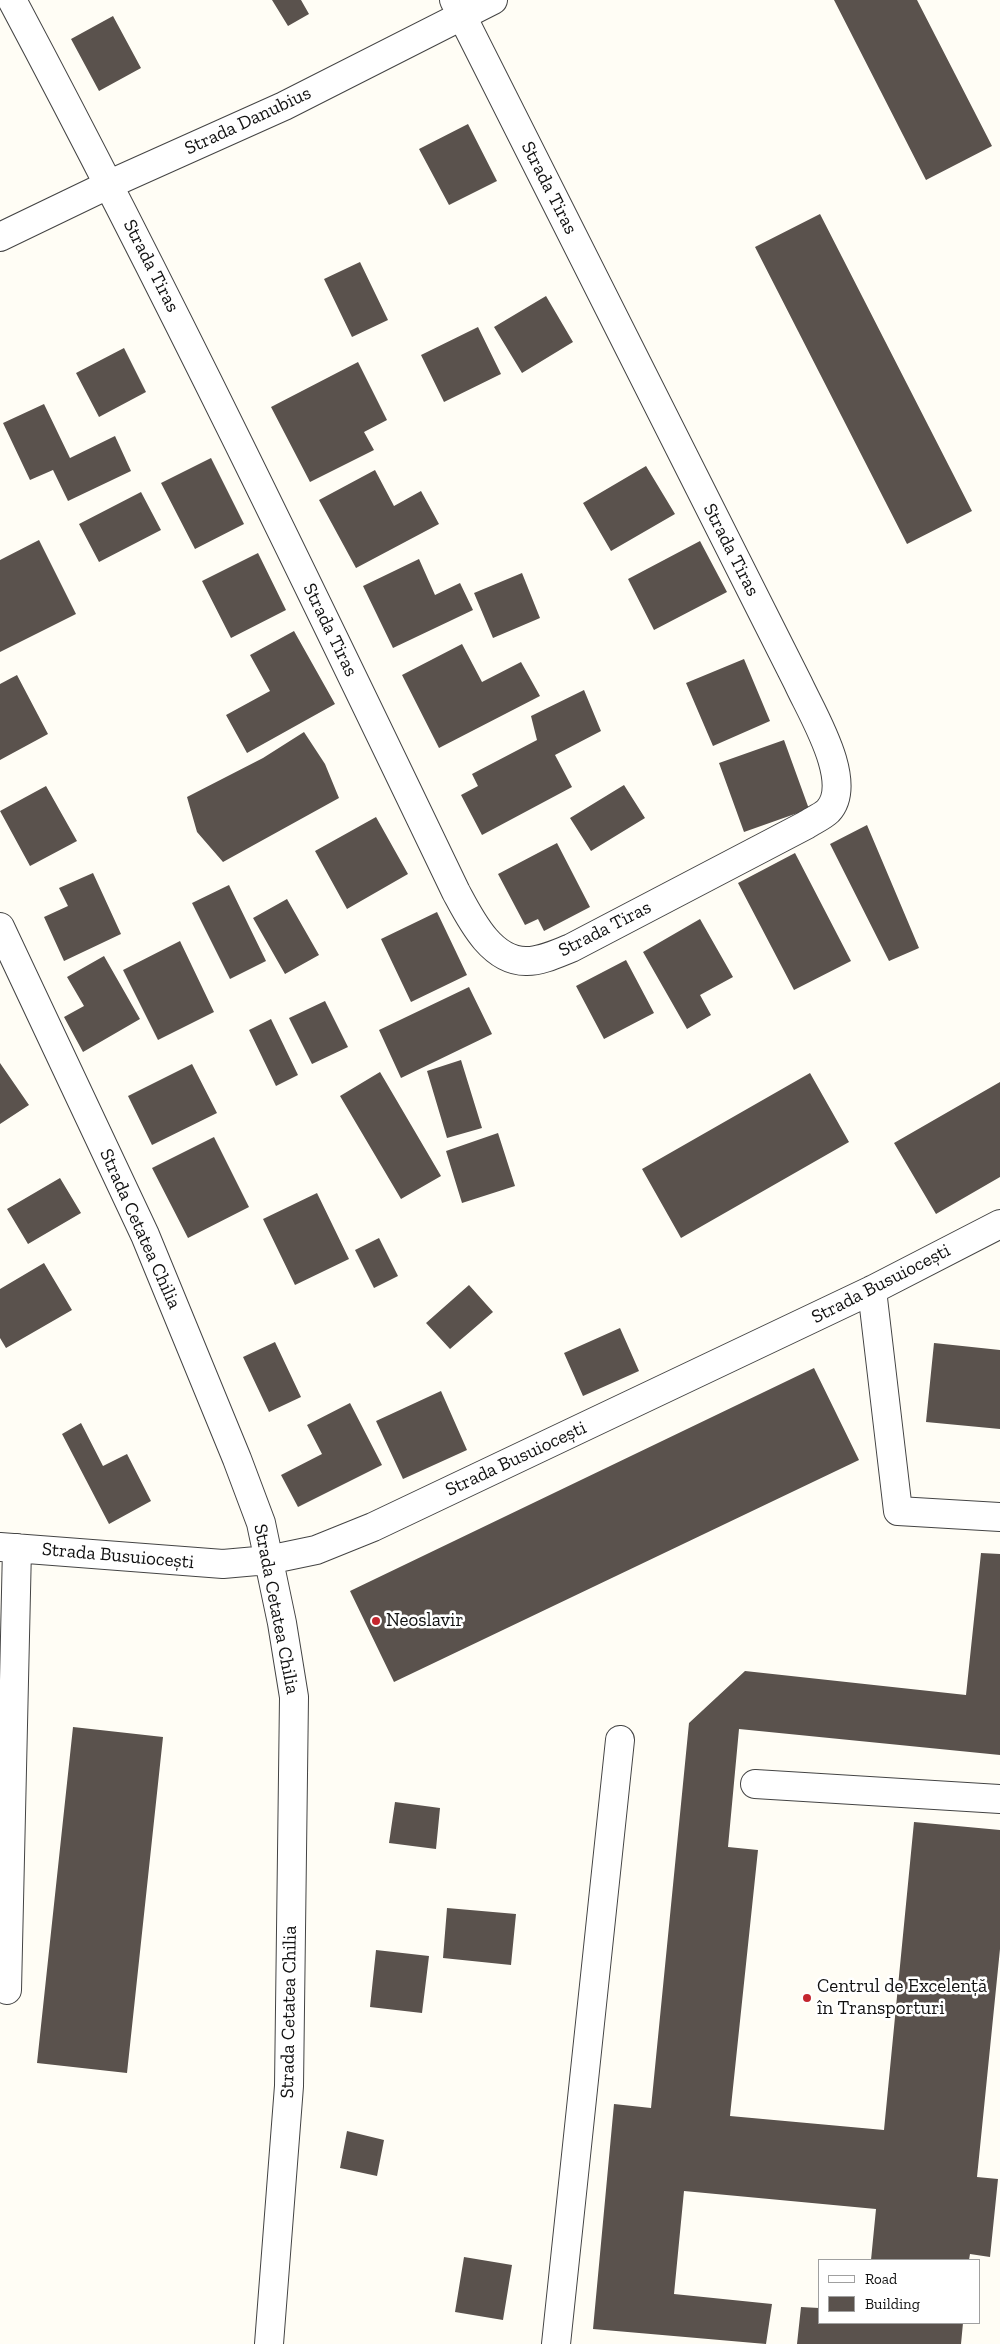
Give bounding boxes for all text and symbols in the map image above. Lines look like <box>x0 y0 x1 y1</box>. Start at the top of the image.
street label: Strada Danubius <box>181 82 315 160</box>
street label: Strada Tiras <box>516 138 582 238</box>
street label: Strada Tiras <box>118 216 184 316</box>
street label: Strada Tiras <box>698 500 764 600</box>
street label: Strada Tiras <box>298 580 362 680</box>
street label: Strada Tiras <box>555 896 655 962</box>
street label: Strada Cetatea Chilia <box>94 1145 186 1313</box>
street label: Strada Busuiocești <box>808 1239 954 1329</box>
street label: Strada Busuiocești <box>442 1416 590 1502</box>
street label: Strada Cetatea Chilia <box>248 1522 304 1696</box>
street label: Strada Busuiocești <box>41 1538 195 1574</box>
place label: Neoslavir <box>386 1610 463 1632</box>
marker: Neoslavir <box>370 1615 382 1627</box>
street label: Strada Cetatea Chilia <box>276 1925 302 2099</box>
place label: Centrul de Excelență în Transporturi <box>817 1976 987 2020</box>
marker: Centrul de Excelență în Transporturi <box>801 1992 813 2004</box>
legend <box>818 2259 980 2324</box>
text: Road <box>865 2270 897 2288</box>
text: Building <box>865 2295 920 2313</box>

